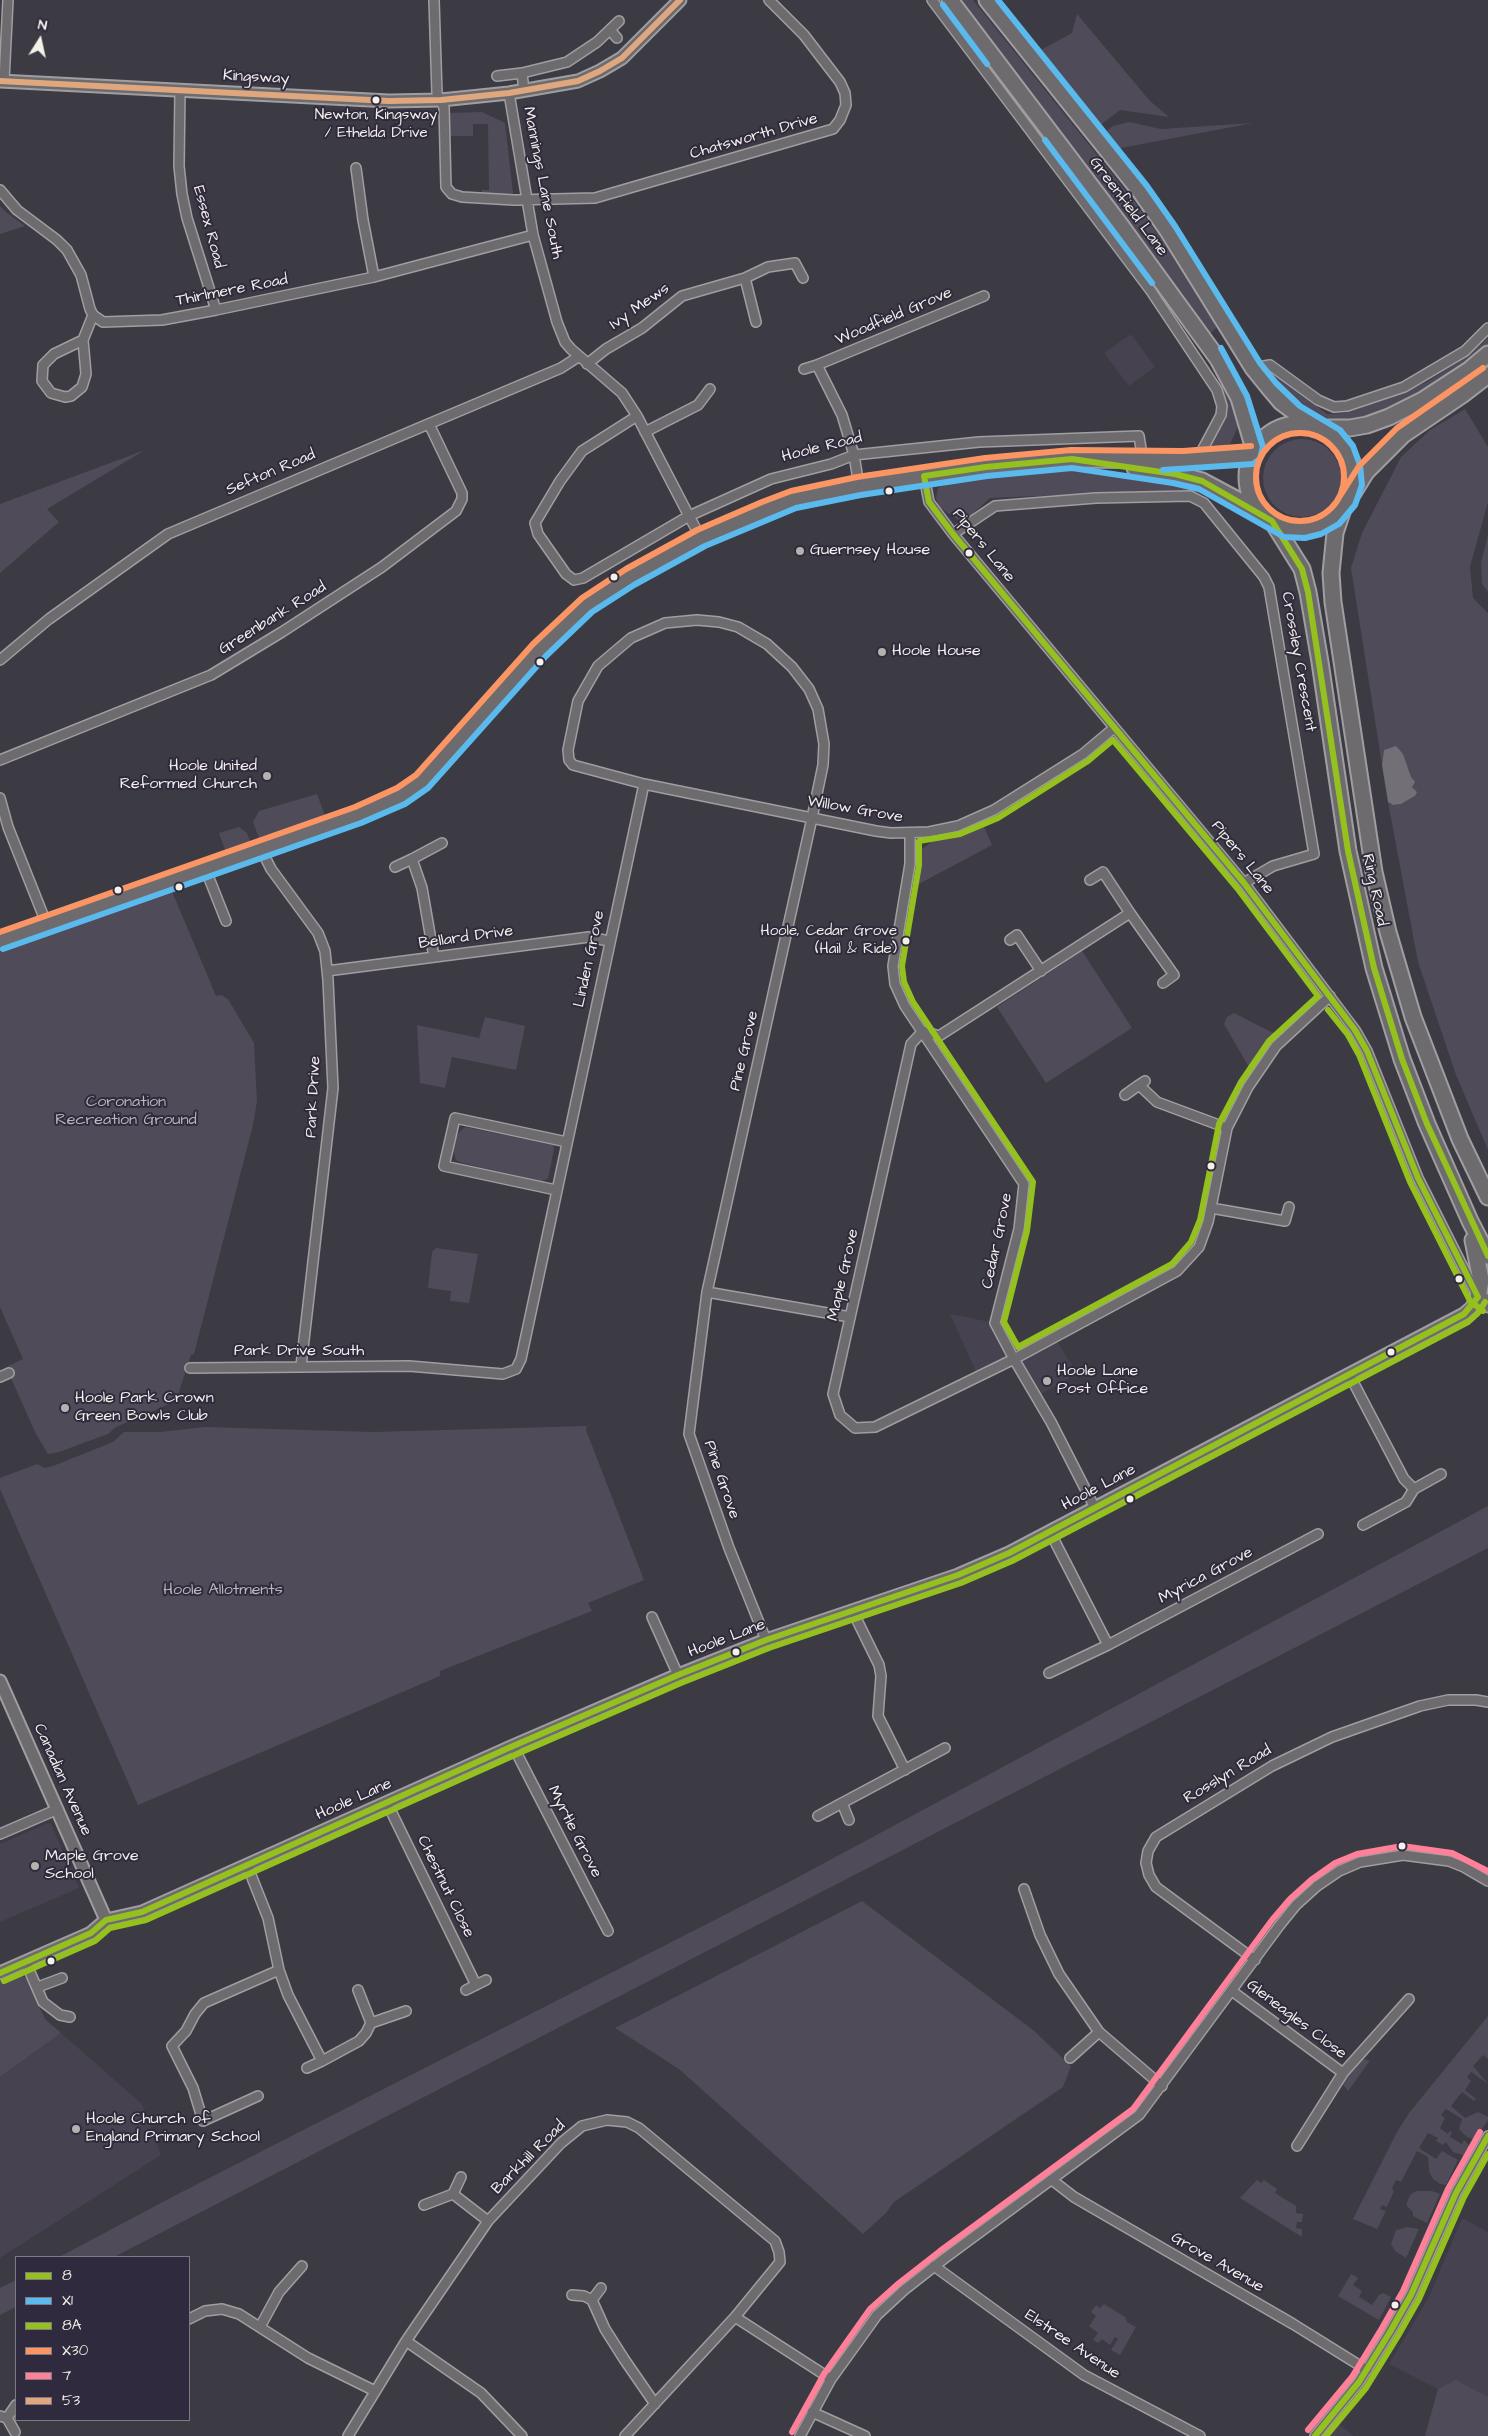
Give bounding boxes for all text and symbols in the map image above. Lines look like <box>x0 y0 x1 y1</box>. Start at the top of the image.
north arrow <box>15 15 65 65</box>
text: N <box>37 15 49 36</box>
street label: Kingsway <box>222 67 290 89</box>
marker: Newton, Kingsway / Ethelda Drive <box>371 95 381 105</box>
street label: Mannings Lane South <box>518 105 566 261</box>
place label: Newton, Kingsway / Ethelda Drive <box>315 107 437 142</box>
street label: Chatsworth Drive <box>688 110 820 164</box>
street label: Greenfield Lane <box>1085 154 1171 260</box>
street label: Essex Road <box>188 184 228 270</box>
street label: Thirlmere Road <box>175 271 289 311</box>
street label: Ivy Mews <box>606 279 674 335</box>
street label: Woodfield Grove <box>833 284 955 350</box>
street label: Hoole Road <box>780 429 864 467</box>
street label: Sefton Road <box>223 446 319 500</box>
unlabelled marker <box>884 486 894 496</box>
street label: Pipers Lane <box>947 505 1019 587</box>
place label: Guernsey House <box>810 541 930 561</box>
marker: Guernsey House <box>794 545 806 557</box>
unlabelled marker <box>964 548 974 558</box>
unlabelled marker <box>609 572 619 582</box>
street label: Greenbank Road <box>216 578 330 660</box>
street label: Crossley Crescent <box>1276 591 1320 733</box>
place label: Hoole House <box>892 642 981 662</box>
marker: Hoole House <box>876 646 888 658</box>
unlabelled marker <box>535 657 545 667</box>
place label: Hoole United Reformed Church <box>120 757 257 795</box>
marker: Hoole United Reformed Church <box>261 770 273 782</box>
street label: Willow Grove <box>806 792 904 828</box>
street label: Pipers Lane <box>1206 817 1278 899</box>
street label: Ring Road <box>1357 852 1391 928</box>
unlabelled marker <box>174 882 184 892</box>
unlabelled marker <box>113 885 123 895</box>
street label: Linden Grove <box>570 909 610 1009</box>
street label: Bellard Drive <box>418 922 514 954</box>
place label: Hoole, Cedar Grove (Hail & Ride) <box>761 923 897 958</box>
marker: Hoole, Cedar Grove (Hail & Ride) <box>901 936 911 946</box>
street label: Pine Grove <box>726 1009 764 1093</box>
street label: Park Drive <box>302 1056 326 1138</box>
park label: Coronation Recreation Ground <box>55 1093 197 1131</box>
unlabelled marker <box>1206 1161 1216 1171</box>
street label: Cedar Grove <box>978 1191 1018 1291</box>
street label: Maple Grove <box>824 1227 864 1323</box>
unlabelled marker <box>1454 1274 1464 1284</box>
street label: Park Drive South <box>234 1342 364 1362</box>
unlabelled marker <box>1386 1347 1396 1357</box>
place label: Hoole Lane Post Office <box>1057 1362 1148 1400</box>
marker: Hoole Lane Post Office <box>1041 1375 1053 1387</box>
place label: Hoole Park Crown Green Bowls Club <box>75 1389 214 1427</box>
marker: Hoole Park Crown Green Bowls Club <box>59 1402 71 1414</box>
street label: Pine Grove <box>699 1438 743 1522</box>
street label: Hoole Lane <box>1059 1460 1139 1516</box>
unlabelled marker <box>1125 1494 1135 1504</box>
street label: Myrica Grove <box>1156 1543 1256 1609</box>
park label: Hoole Allotments <box>163 1581 283 1601</box>
street label: Hoole Lane <box>686 1615 768 1663</box>
unlabelled marker <box>731 1647 741 1657</box>
street label: Canadian Avenue <box>29 1721 95 1839</box>
street label: Rosslyn Road <box>1181 1741 1275 1809</box>
street label: Hoole Lane <box>313 1775 395 1825</box>
street label: Myrtle Grove <box>543 1783 605 1881</box>
street label: Chestnut Close <box>412 1833 478 1941</box>
unlabelled marker <box>1397 1841 1407 1851</box>
place label: Maple Grove School <box>45 1847 139 1885</box>
marker: Maple Grove School <box>29 1860 41 1872</box>
unlabelled marker <box>46 1956 56 1966</box>
street label: Gleneagles Close <box>1242 1976 1350 2064</box>
place label: Hoole Church of England Primary School <box>86 2110 260 2148</box>
street label: Barkhill Road <box>488 2117 570 2199</box>
marker: Hoole Church of England Primary School <box>70 2123 82 2135</box>
street label: Grove Avenue <box>1167 2229 1267 2297</box>
legend <box>15 2256 190 2421</box>
text: 8 <box>62 2265 72 2286</box>
text: X1 <box>62 2290 73 2311</box>
unlabelled marker <box>1390 2300 1400 2310</box>
street label: Elstree Avenue <box>1021 2306 1123 2384</box>
text: 8A <box>62 2315 81 2336</box>
text: X30 <box>62 2340 88 2361</box>
text: 7 <box>62 2365 71 2386</box>
text: 53 <box>62 2390 80 2411</box>

